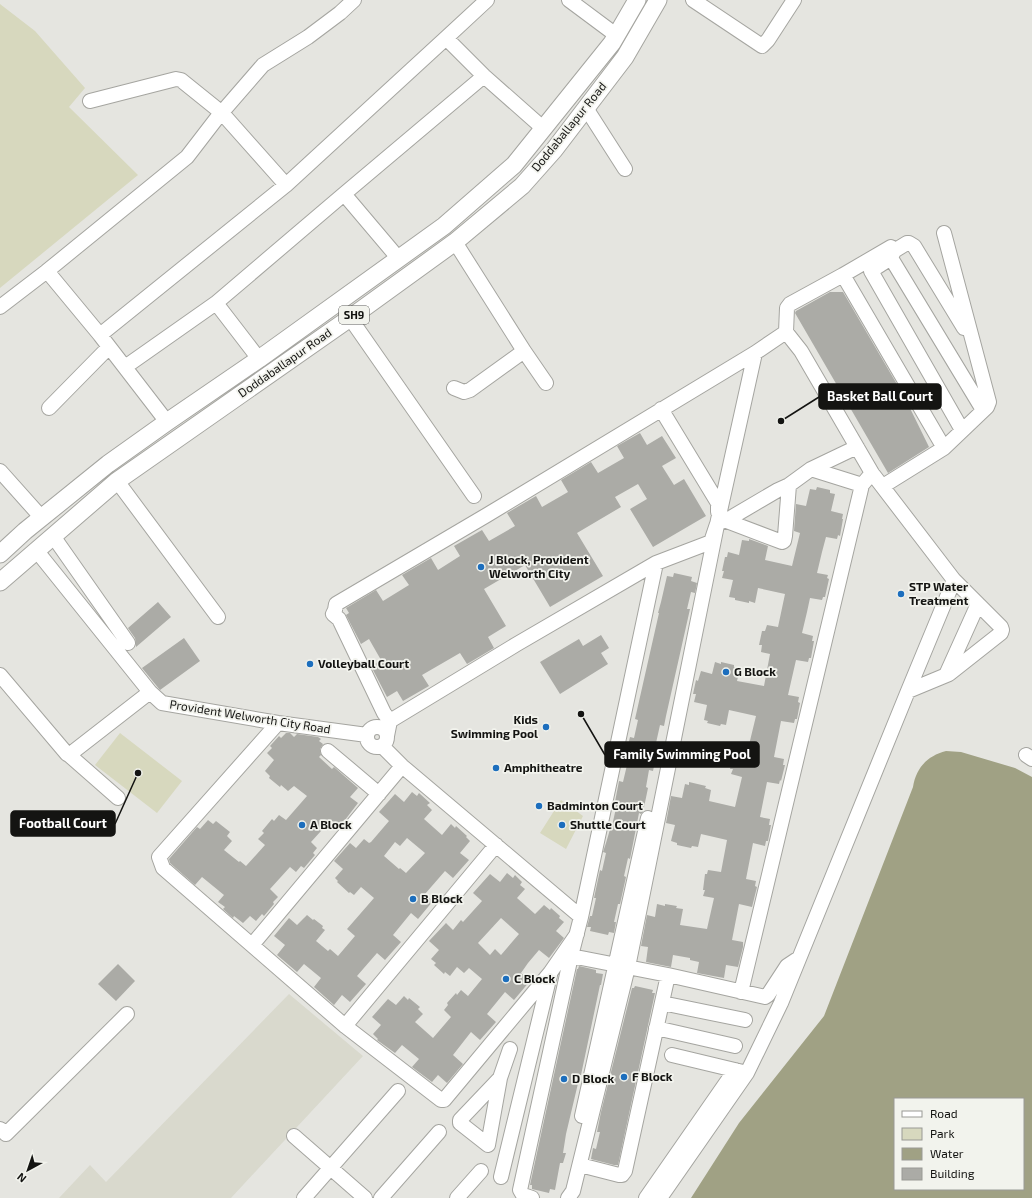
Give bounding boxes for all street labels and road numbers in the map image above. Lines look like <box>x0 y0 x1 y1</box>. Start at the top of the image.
street label: Doddaballapur Road <box>528 79 609 174</box>
road number: SH9 <box>339 306 369 324</box>
street label: Doddaballapur Road <box>235 325 334 400</box>
street label: Provident Welworth City Road <box>169 696 332 736</box>

